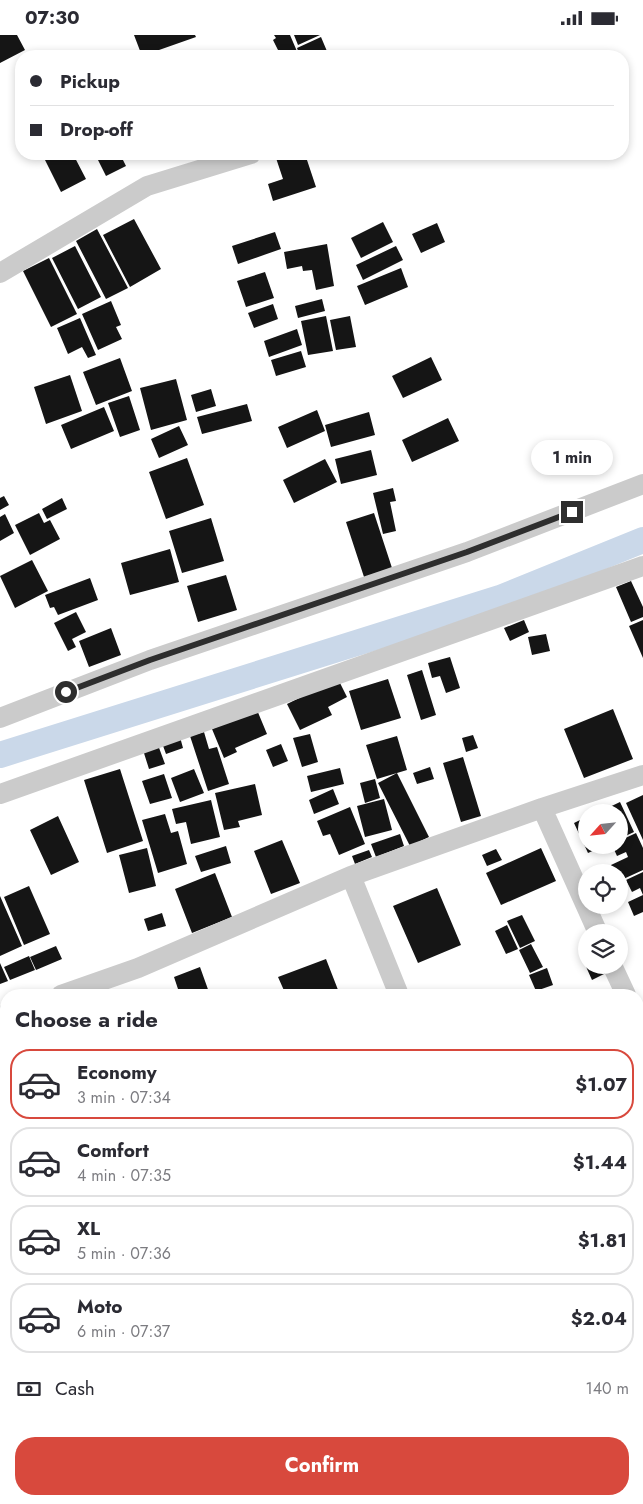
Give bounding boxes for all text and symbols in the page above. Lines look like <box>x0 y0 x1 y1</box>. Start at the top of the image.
text: 07:30 <box>25 4 80 31</box>
text: Pickup <box>60 68 120 95</box>
text: Drop-off <box>60 116 133 143</box>
callout: 1 min <box>531 439 613 475</box>
text: 1 min <box>552 446 592 469</box>
route end <box>561 501 583 523</box>
route start <box>55 681 77 703</box>
north arrow <box>578 804 628 854</box>
map controls <box>578 804 628 974</box>
button: locate <box>578 864 628 914</box>
button: layers <box>578 924 628 974</box>
text: Choose a ride <box>15 1003 158 1035</box>
text: Economy <box>77 1059 157 1086</box>
icon: car <box>17 1062 62 1107</box>
text: $1.07 <box>575 1071 627 1098</box>
text: 3 min · 07:34 <box>77 1086 171 1109</box>
text: Comfort <box>77 1137 149 1164</box>
icon: car <box>17 1140 62 1185</box>
text: $1.44 <box>573 1149 627 1176</box>
text: 4 min · 07:35 <box>77 1164 171 1187</box>
text: XL <box>77 1215 100 1242</box>
icon: car <box>17 1218 62 1263</box>
text: $1.81 <box>578 1227 627 1254</box>
text: 5 min · 07:36 <box>77 1242 171 1265</box>
text: Moto <box>77 1293 122 1320</box>
icon: car <box>17 1296 62 1341</box>
text: $2.04 <box>571 1305 627 1332</box>
text: 6 min · 07:37 <box>77 1320 170 1343</box>
icon: cash <box>15 1375 43 1403</box>
text: Cash <box>55 1375 95 1402</box>
text: 140 m <box>586 1377 629 1400</box>
button: Confirm <box>15 1437 629 1495</box>

